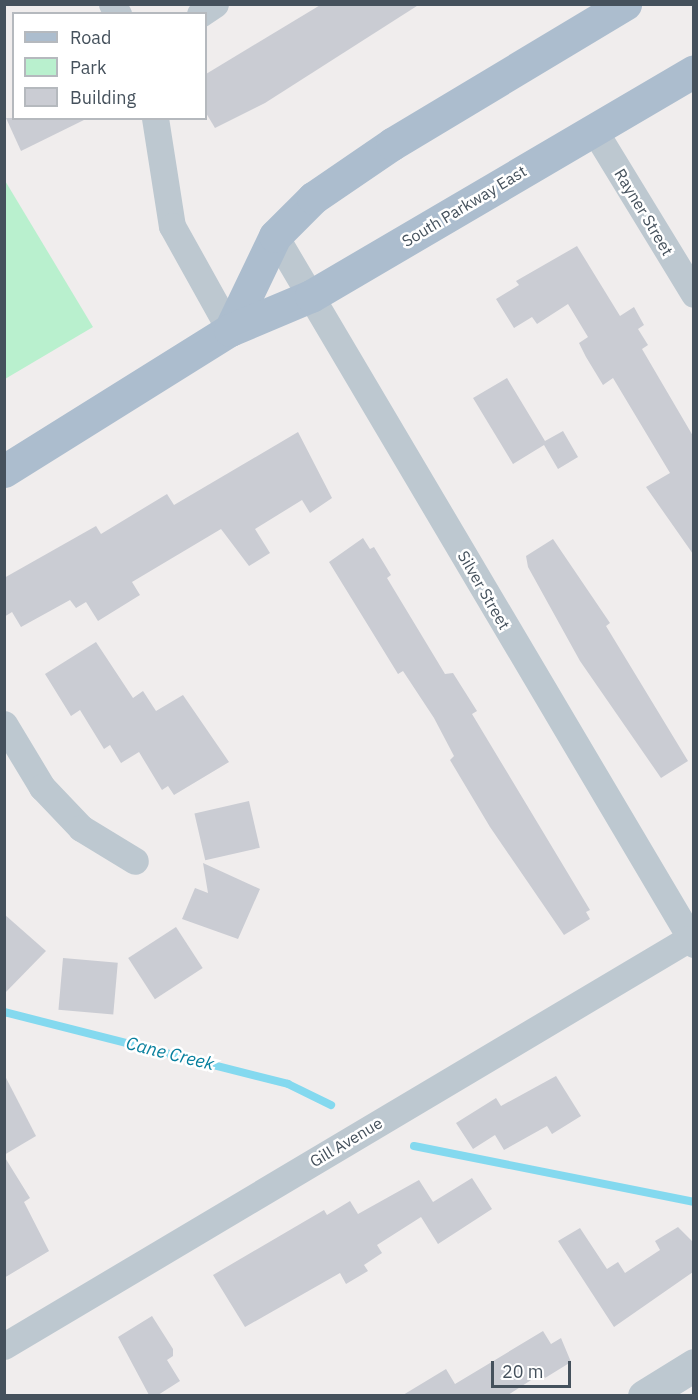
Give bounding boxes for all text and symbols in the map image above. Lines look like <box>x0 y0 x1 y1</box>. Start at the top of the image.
legend <box>12 12 207 120</box>
text: Road <box>70 26 111 49</box>
text: Park <box>70 56 106 79</box>
text: Building <box>70 86 136 109</box>
street label: South Parkway East <box>398 161 530 251</box>
street label: Rayner Street <box>611 165 677 259</box>
street label: Silver Street <box>454 547 514 633</box>
water label: Cane Creek <box>124 1033 216 1075</box>
street label: Gill Avenue <box>306 1113 386 1171</box>
scale bar <box>494 1349 574 1387</box>
text: 20 m <box>502 1360 544 1383</box>

